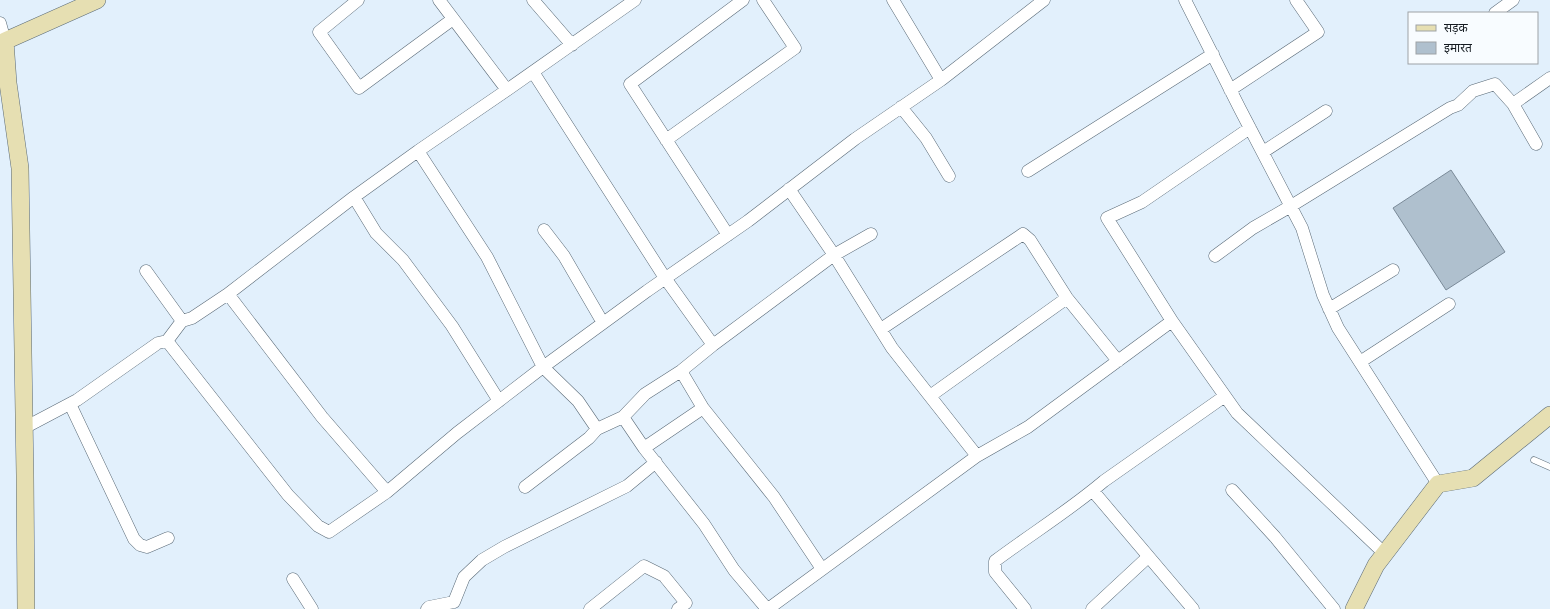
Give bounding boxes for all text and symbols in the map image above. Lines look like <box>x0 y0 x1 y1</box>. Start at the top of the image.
legend <box>1408 12 1538 64</box>
text: सड़क <box>1444 21 1469 35</box>
text: इमारत <box>1444 41 1473 55</box>

